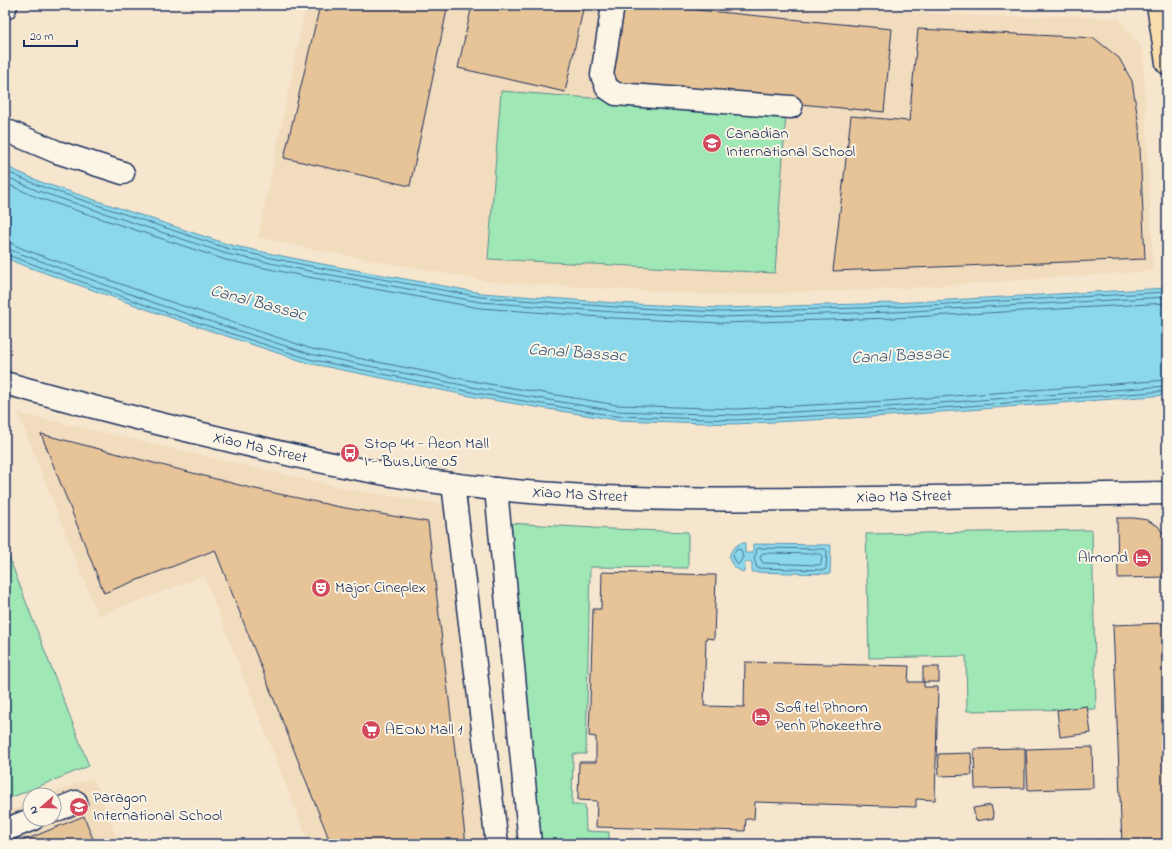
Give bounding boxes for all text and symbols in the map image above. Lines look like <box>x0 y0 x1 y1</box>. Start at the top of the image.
scale bar <box>24 22 77 48</box>
text: 20 m <box>30 28 53 46</box>
place label: Canadian International School <box>726 122 856 164</box>
school or university icon: Canadian International School <box>701 132 723 154</box>
water label: Canal Bassac <box>208 278 310 328</box>
water label: Canal Bassac <box>527 337 628 369</box>
water label: Canal Bassac <box>850 341 951 371</box>
street label: Xiao Ma Street <box>211 426 310 471</box>
place label: Stop 44 - Aeon Mall I - Bus Line 05 <box>364 432 489 474</box>
bus stop icon: Stop 44 - Aeon Mall I - Bus Line 05 <box>339 442 361 464</box>
street label: Xiao Ma Street <box>532 481 629 510</box>
street label: Xiao Ma Street <box>856 484 953 510</box>
place label: Almond <box>1078 546 1128 570</box>
hotel icon: Almond <box>1131 547 1153 569</box>
place label: Major Cineplex <box>335 576 426 600</box>
theatre icon: Major Cineplex <box>310 577 332 599</box>
place label: Sofitel Phnom Penh Phokeethra <box>775 696 882 738</box>
hotel icon: Sofitel Phnom Penh Phokeethra <box>750 706 772 728</box>
place label: AEON Mall 1 <box>385 718 463 742</box>
supermarket icon: AEON Mall 1 <box>360 719 382 741</box>
place label: Paragon International School <box>93 786 223 828</box>
north arrow <box>22 787 62 827</box>
school or university icon: Paragon International School <box>68 796 90 818</box>
text: N <box>25 804 42 816</box>

